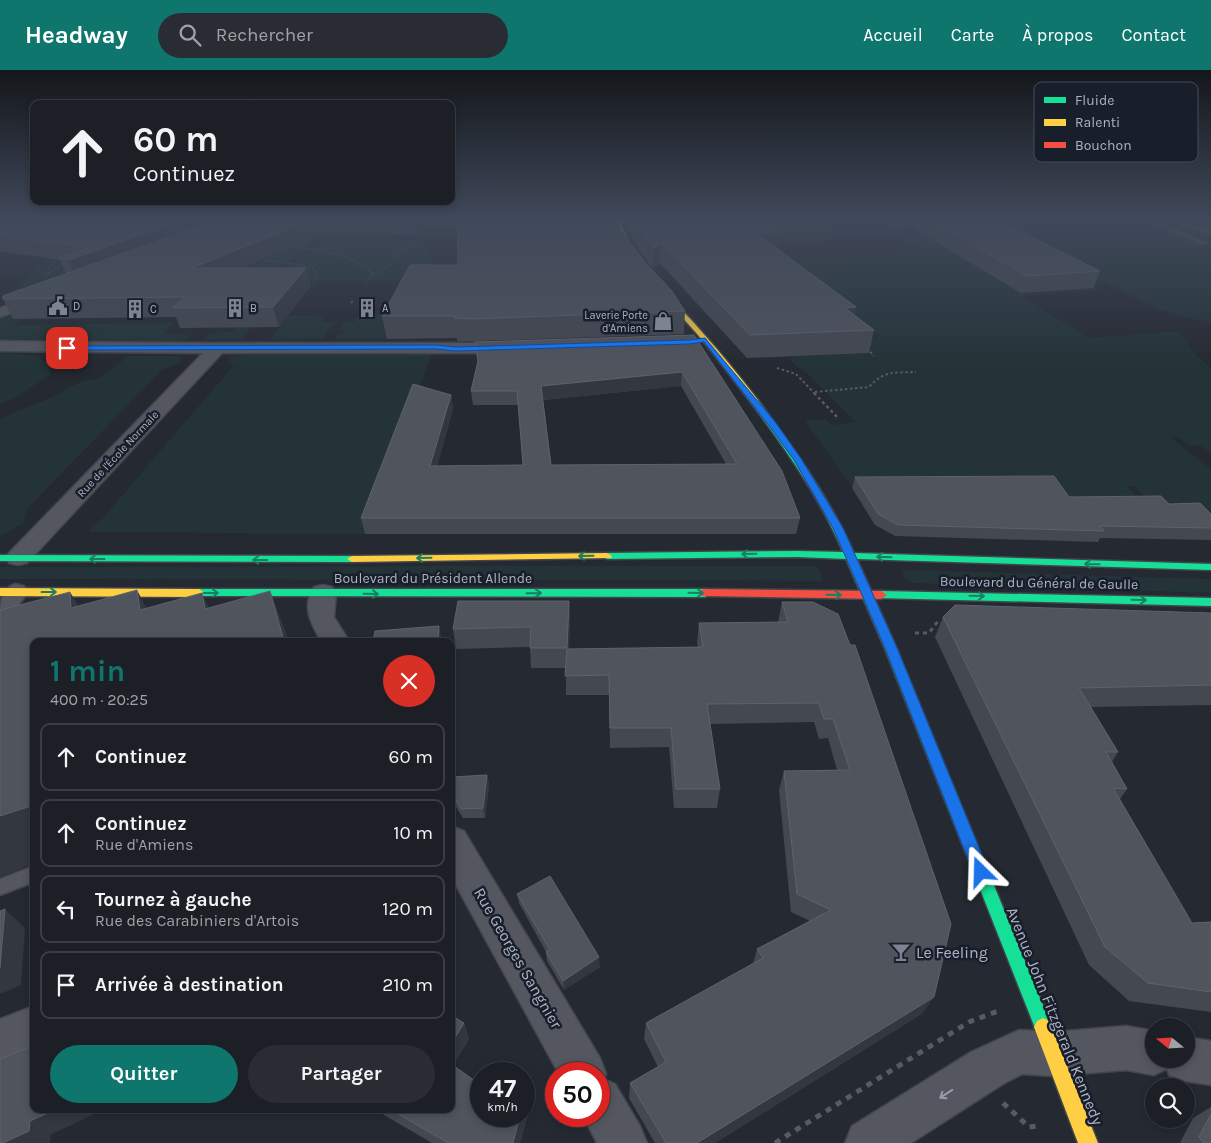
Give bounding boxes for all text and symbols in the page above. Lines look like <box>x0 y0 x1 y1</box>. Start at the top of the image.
search box <box>158 13 508 58</box>
text: Headway <box>25 21 128 49</box>
icon: search <box>176 21 204 49</box>
text: Rechercher <box>216 24 313 46</box>
text: Accueil <box>863 24 923 46</box>
text: Carte <box>951 24 994 46</box>
text: À propos <box>1022 24 1094 46</box>
text: Contact <box>1122 24 1186 46</box>
legend <box>1034 82 1198 162</box>
text: Fluide <box>1075 92 1114 109</box>
text: Ralenti <box>1075 114 1120 131</box>
text: 60 m <box>133 119 218 160</box>
icon: ahead <box>50 120 115 185</box>
text: Bouchon <box>1075 137 1132 154</box>
text: Continuez <box>133 161 235 187</box>
public building icon: D <box>47 295 69 317</box>
building icon: B <box>224 297 246 319</box>
building icon: A <box>356 297 378 319</box>
building icon: C <box>124 298 146 320</box>
place label: D <box>73 300 80 313</box>
place label: B <box>250 302 257 315</box>
place label: A <box>382 302 389 315</box>
place label: C <box>150 303 157 316</box>
place label: Laverie Porte d'Amiens <box>584 309 648 335</box>
shop icon: Laverie Porte d'Amiens <box>652 310 674 332</box>
pin <box>46 327 88 369</box>
icon: arrive <box>53 334 81 362</box>
street label: Rue de l'École Normale <box>73 407 161 500</box>
one-way arrow <box>741 550 757 559</box>
one-way arrow <box>578 551 594 561</box>
one-way arrow <box>876 552 892 562</box>
one-way arrow <box>416 553 432 563</box>
one-way arrow <box>89 554 106 564</box>
one-way arrow <box>252 555 268 565</box>
one-way arrow <box>1085 559 1101 568</box>
street label: Boulevard du Président Allende <box>334 570 532 587</box>
street label: Boulevard du Général de Gaulle <box>940 573 1138 593</box>
one-way arrow <box>40 587 56 597</box>
one-way arrow <box>202 588 219 598</box>
one-way arrow <box>526 588 542 597</box>
one-way arrow <box>363 589 379 599</box>
one-way arrow <box>688 589 704 598</box>
one-way arrow <box>826 590 842 600</box>
one-way arrow <box>968 591 985 601</box>
one-way arrow <box>1130 595 1147 605</box>
text: 1 min <box>50 653 125 689</box>
button: close <box>383 655 435 707</box>
text: 400 m · 20:25 <box>50 690 148 709</box>
icon: ahead <box>52 743 80 771</box>
text: Continuez <box>95 746 187 768</box>
text: 60 m <box>389 746 433 768</box>
text: Continuez <box>95 813 187 835</box>
icon: ahead <box>52 819 80 847</box>
text: 10 m <box>393 822 433 844</box>
text: Rue d'Amiens <box>95 835 193 854</box>
position arrow <box>954 845 1006 897</box>
street label: Rue Georges Sangnier <box>470 884 566 1032</box>
text: Tournez à gauche <box>95 889 252 911</box>
icon: left <box>52 895 80 923</box>
text: 120 m <box>382 898 433 920</box>
street label: Avenue John Fitzgerald Kennedy <box>1002 904 1108 1128</box>
text: Rue des Carabiniers d'Artois <box>95 911 299 930</box>
bar icon: Le Feeling <box>890 941 912 963</box>
place label: Le Feeling <box>916 943 988 962</box>
icon: arrive <box>52 971 80 999</box>
text: Arrivée à destination <box>95 974 284 996</box>
text: 210 m <box>382 974 433 996</box>
north arrow <box>1145 1018 1195 1068</box>
map controls <box>1145 1018 1195 1128</box>
button: Quitter <box>50 1045 238 1103</box>
button: Partager <box>248 1045 435 1103</box>
speed limit sign: 50 <box>545 1062 610 1127</box>
text: 47 <box>489 1074 516 1103</box>
button: search <box>1145 1078 1195 1128</box>
one-way arrow <box>939 1089 953 1099</box>
text: km/h <box>487 1100 518 1114</box>

